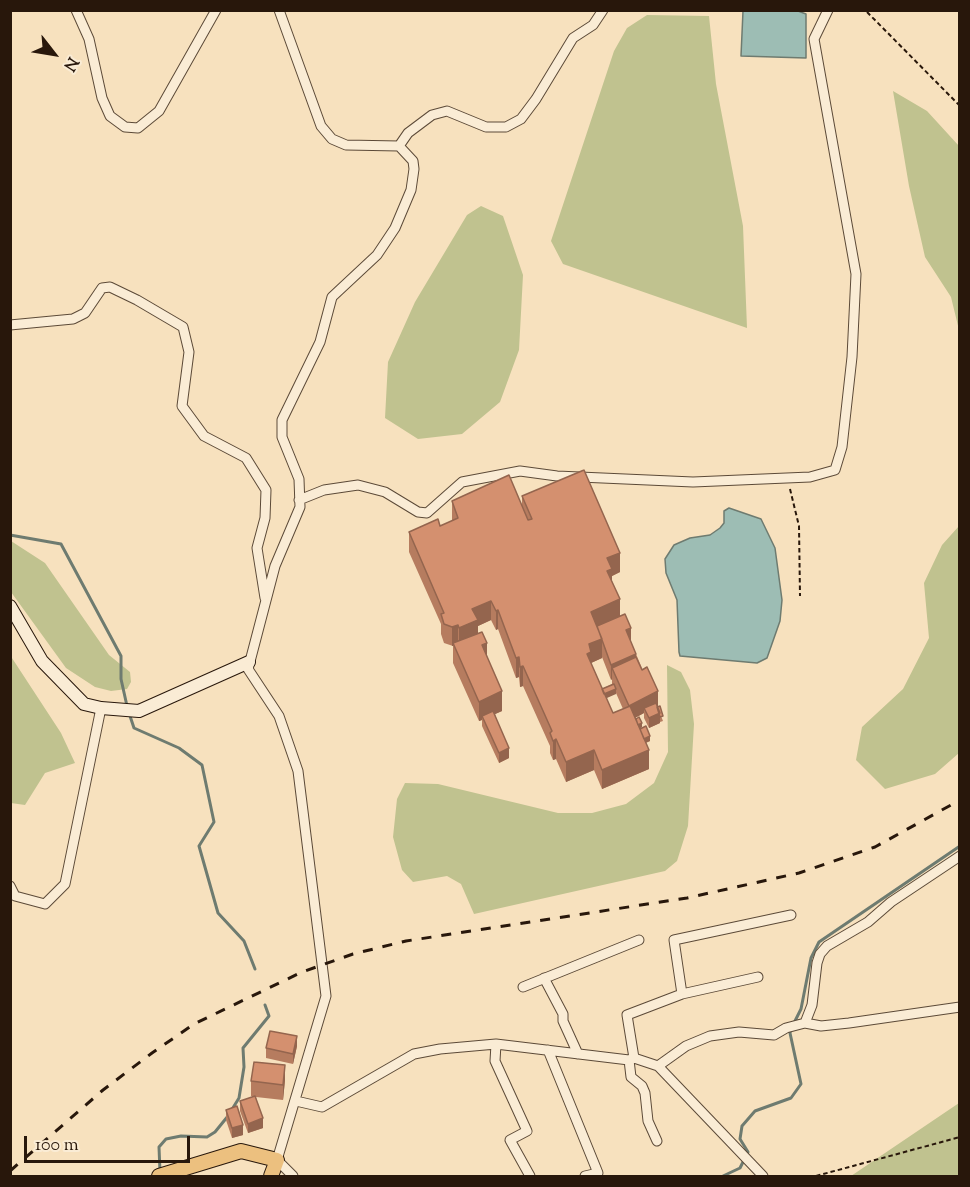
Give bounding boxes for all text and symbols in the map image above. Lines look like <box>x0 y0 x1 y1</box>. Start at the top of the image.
north arrow <box>24 24 84 84</box>
text: N <box>57 52 83 75</box>
scale bar <box>27 1124 194 1162</box>
text: 100 m <box>35 1133 79 1159</box>

